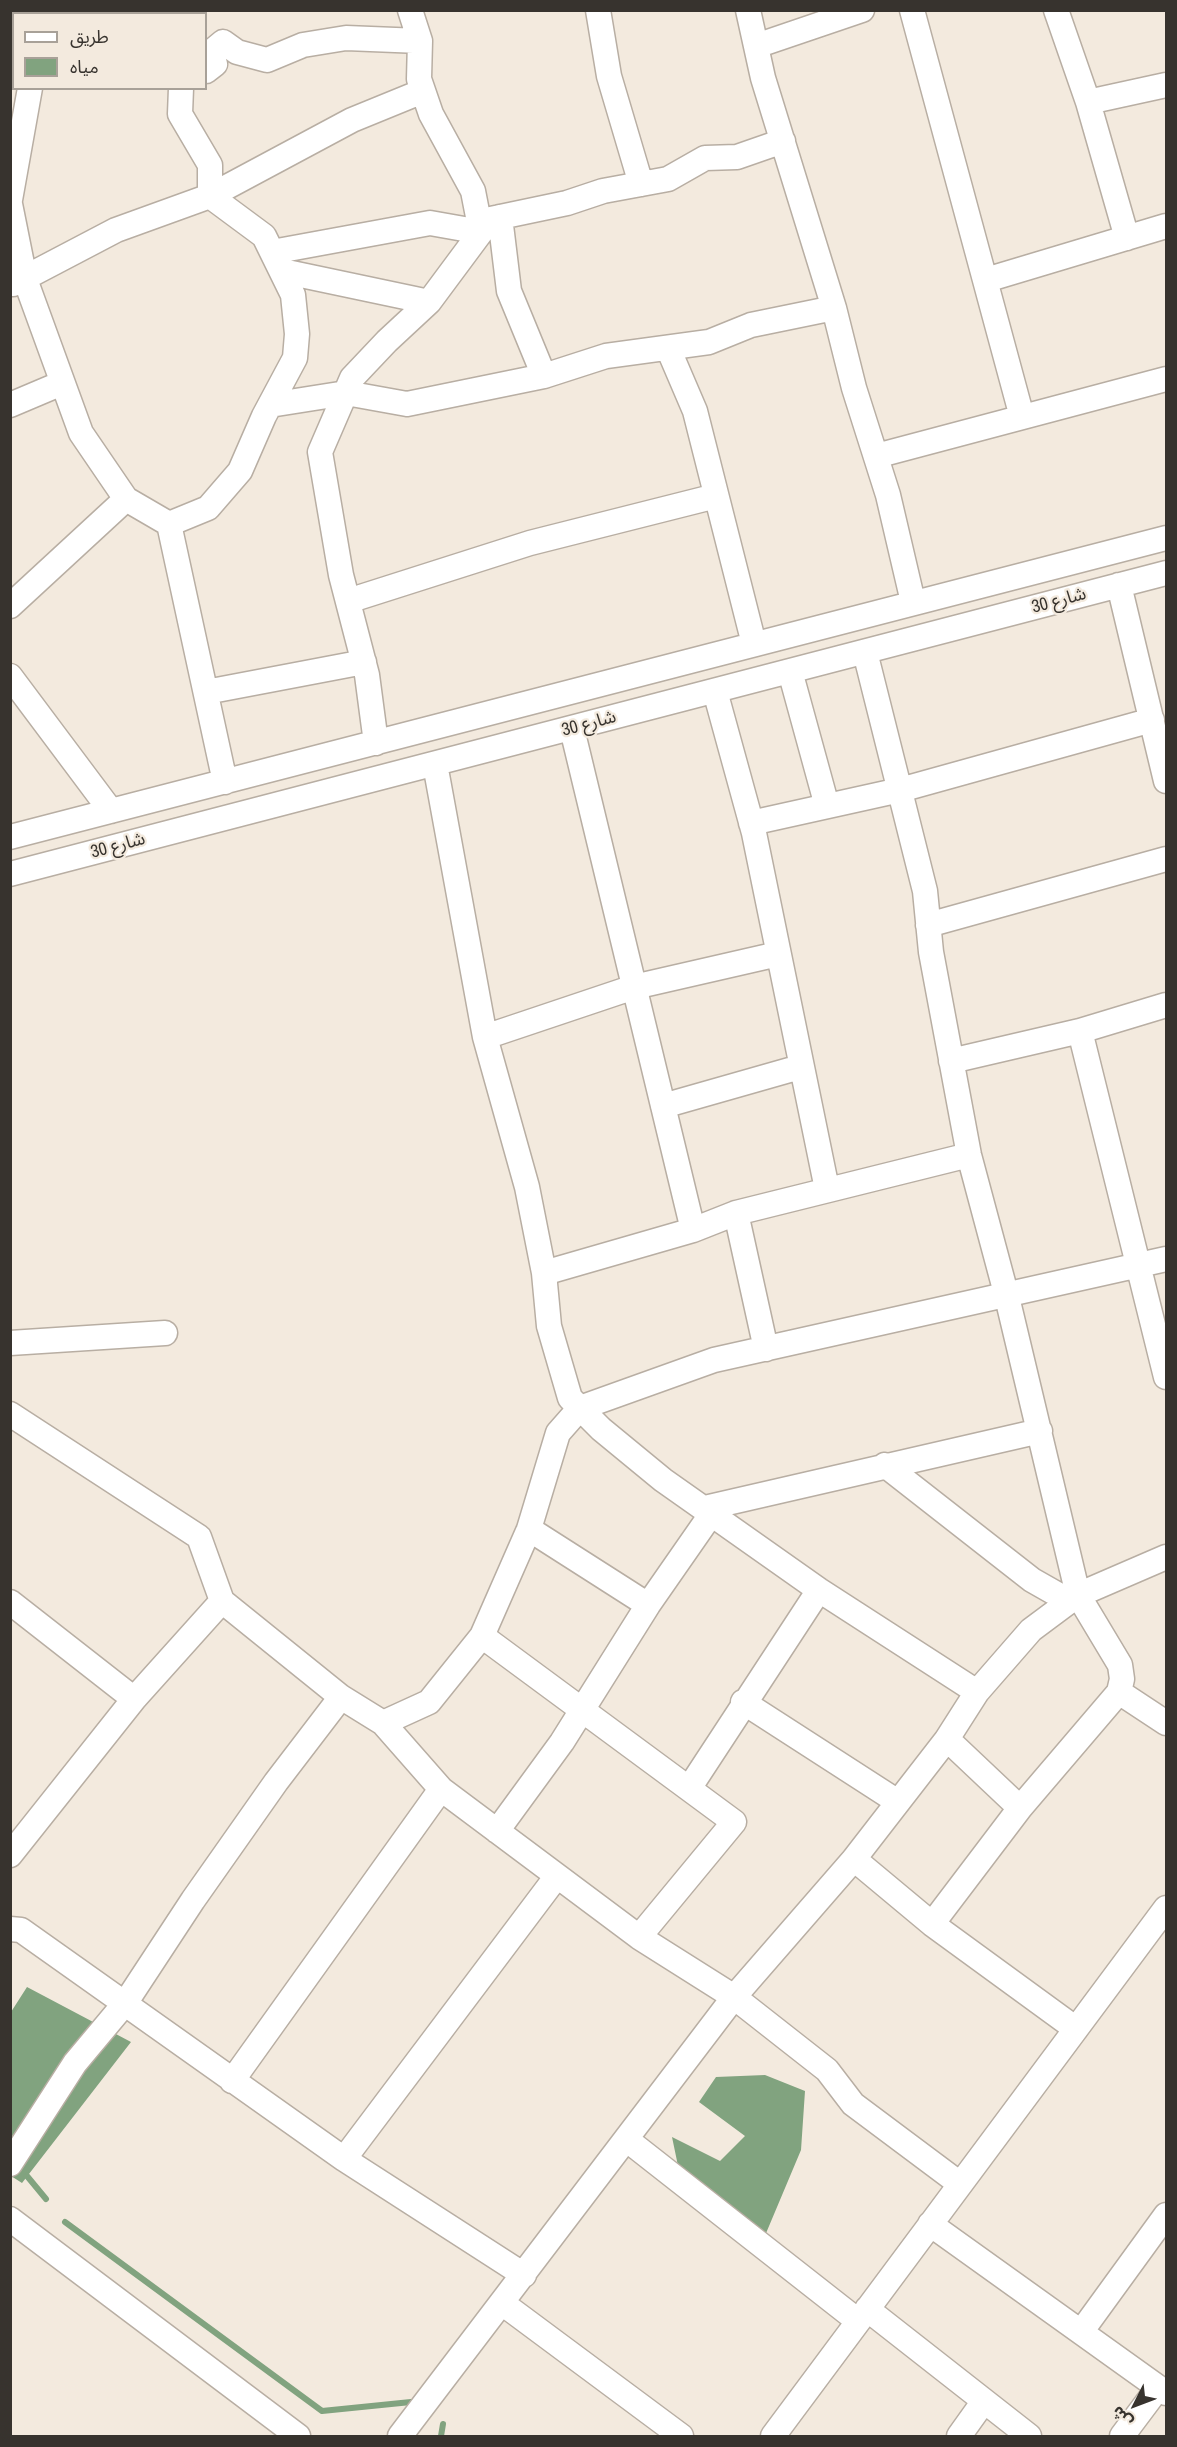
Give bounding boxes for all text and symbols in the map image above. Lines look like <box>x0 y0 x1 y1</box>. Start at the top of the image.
legend <box>12 12 207 90</box>
text: طريق <box>70 24 109 49</box>
text: مياه <box>70 54 99 79</box>
street label: شارع 30 <box>1029 583 1089 619</box>
street label: شارع 30 <box>559 706 619 742</box>
street label: شارع 30 <box>88 828 148 864</box>
north arrow <box>1105 2375 1165 2435</box>
text: ش <box>1106 2402 1137 2433</box>

